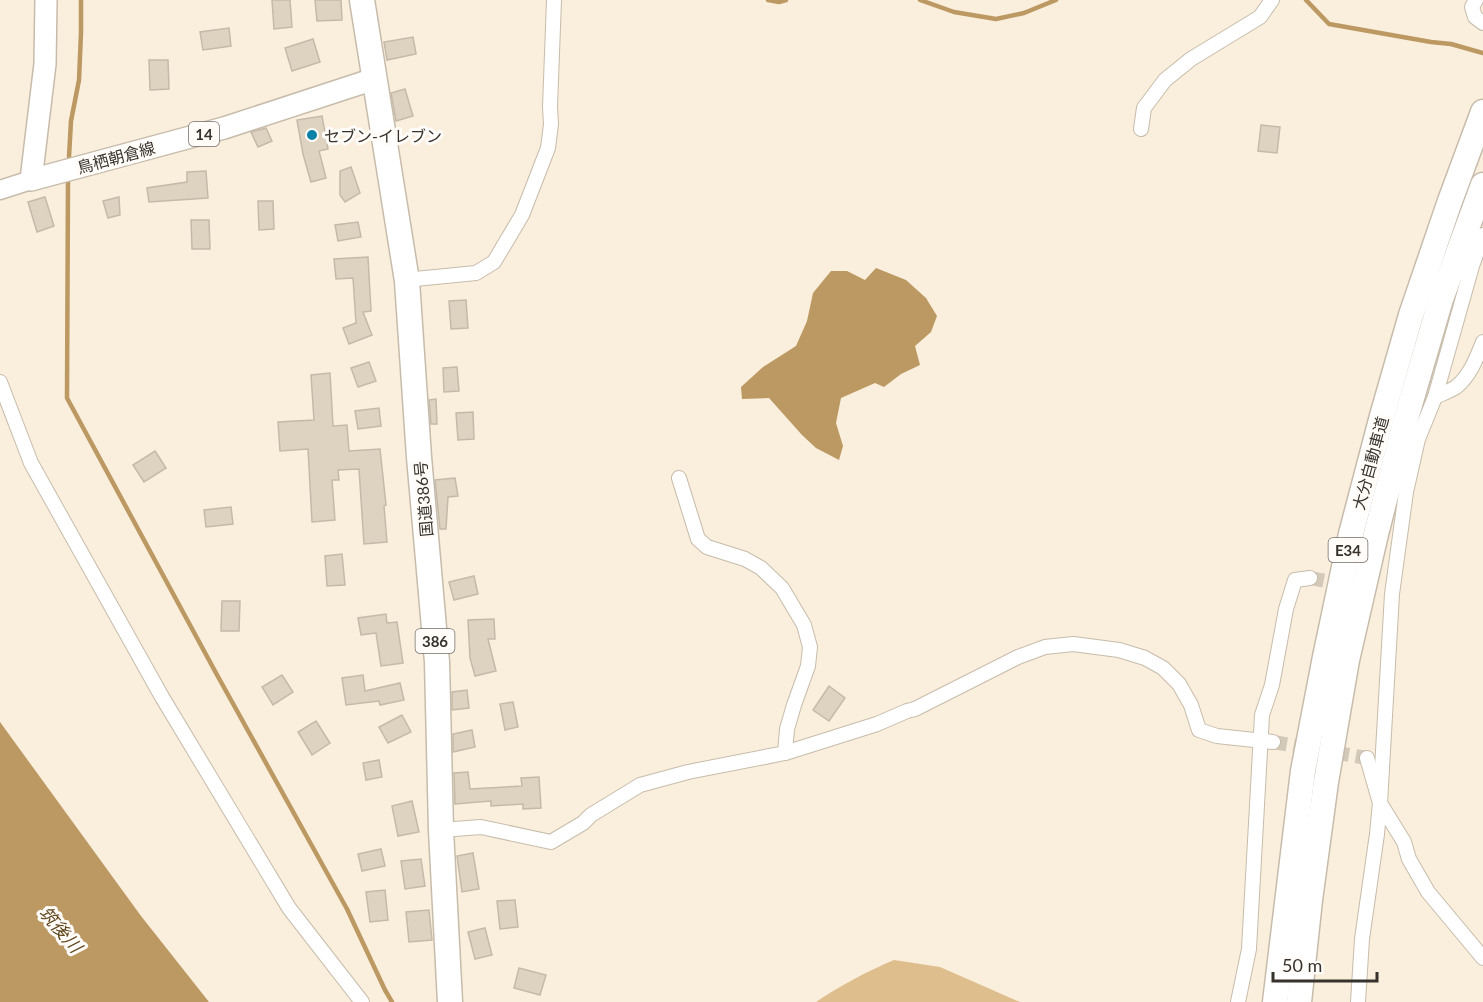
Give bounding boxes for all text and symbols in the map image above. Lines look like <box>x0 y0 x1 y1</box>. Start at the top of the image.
road number: 14 <box>189 122 219 146</box>
place label: セブン-イレブン <box>324 126 442 145</box>
marker: セブン-イレブン <box>305 128 319 142</box>
street label: 鳥栖朝倉線 <box>75 137 157 177</box>
street label: 大分自動車道 <box>1348 414 1392 512</box>
street label: 国道386号 <box>410 460 436 538</box>
road number: E34 <box>1328 538 1368 562</box>
road number: 386 <box>416 629 454 653</box>
water label: 筑後川 <box>35 901 88 958</box>
scale bar <box>1273 945 1376 983</box>
text: 50 m <box>1282 954 1322 976</box>

